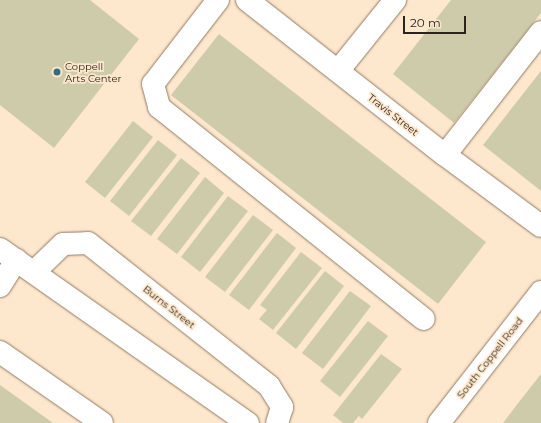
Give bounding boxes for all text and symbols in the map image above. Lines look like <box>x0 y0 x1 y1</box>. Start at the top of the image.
scale bar <box>405 8 468 34</box>
text: 20 m <box>410 15 441 30</box>
place label: Coppell Arts Center <box>65 60 121 84</box>
marker: Coppell Arts Center <box>52 67 62 77</box>
street label: Travis Street <box>365 92 421 138</box>
street label: Burns Street <box>141 283 197 331</box>
street label: South Coppell Road <box>455 315 525 401</box>

